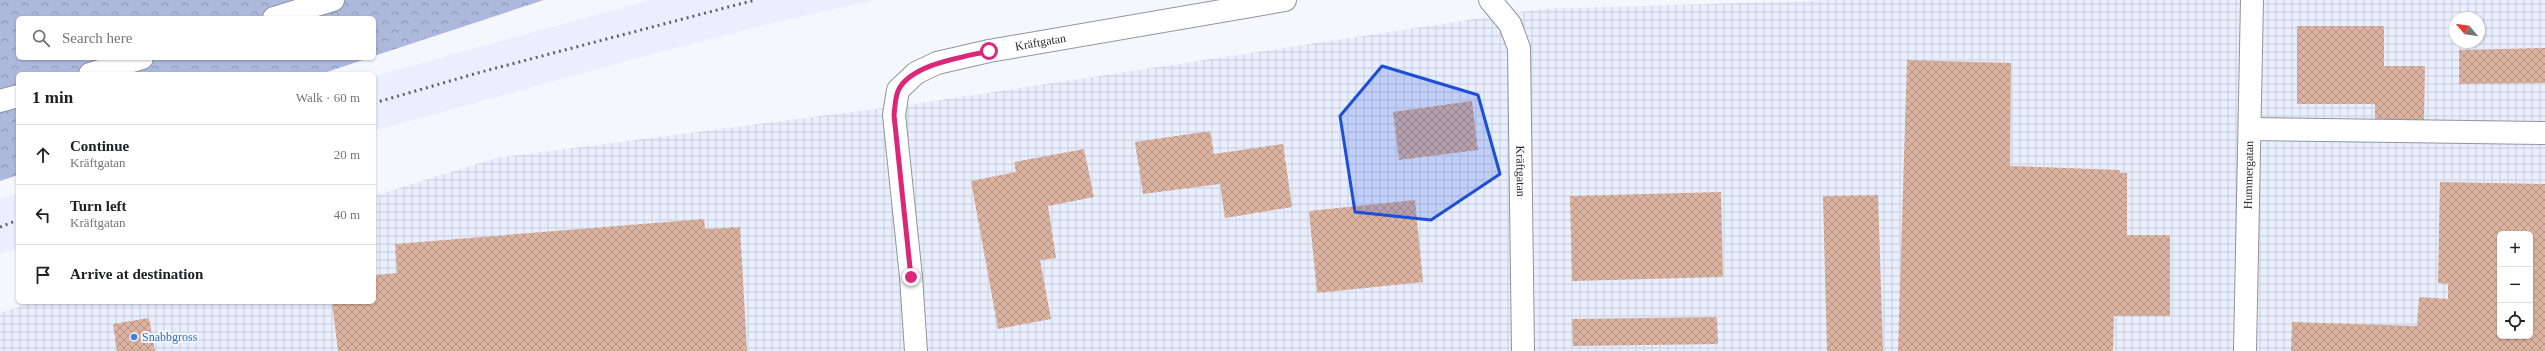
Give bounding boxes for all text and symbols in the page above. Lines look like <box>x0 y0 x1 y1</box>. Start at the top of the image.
north arrow <box>2449 12 2485 48</box>
search box <box>16 16 376 60</box>
icon: search <box>30 27 52 49</box>
text: Search here <box>62 30 132 46</box>
street label: Kräftgatan <box>1014 31 1067 53</box>
route start <box>980 42 998 60</box>
text: 1 min <box>32 88 73 107</box>
text: Walk · 60 m <box>296 90 360 105</box>
text: Continue <box>70 138 129 154</box>
street label: Hummergatan <box>2241 141 2256 209</box>
icon: ahead <box>32 144 54 166</box>
street label: Kräftgatan <box>1513 145 1528 197</box>
text: 20 m <box>334 147 360 162</box>
text: Kräftgatan <box>70 155 126 170</box>
text: Turn left <box>70 198 127 214</box>
icon: left <box>32 204 54 226</box>
text: 40 m <box>334 207 360 222</box>
text: Kräftgatan <box>70 215 126 230</box>
map controls <box>2497 231 2533 339</box>
button: + <box>2497 231 2533 267</box>
icon: arrive <box>32 264 54 286</box>
text: Arrive at destination <box>70 266 203 282</box>
button: − <box>2497 267 2533 303</box>
route end <box>902 268 920 286</box>
button: locate <box>2497 303 2533 339</box>
place label: Snabbgross <box>142 330 198 344</box>
marker: Snabbgross <box>129 332 139 342</box>

